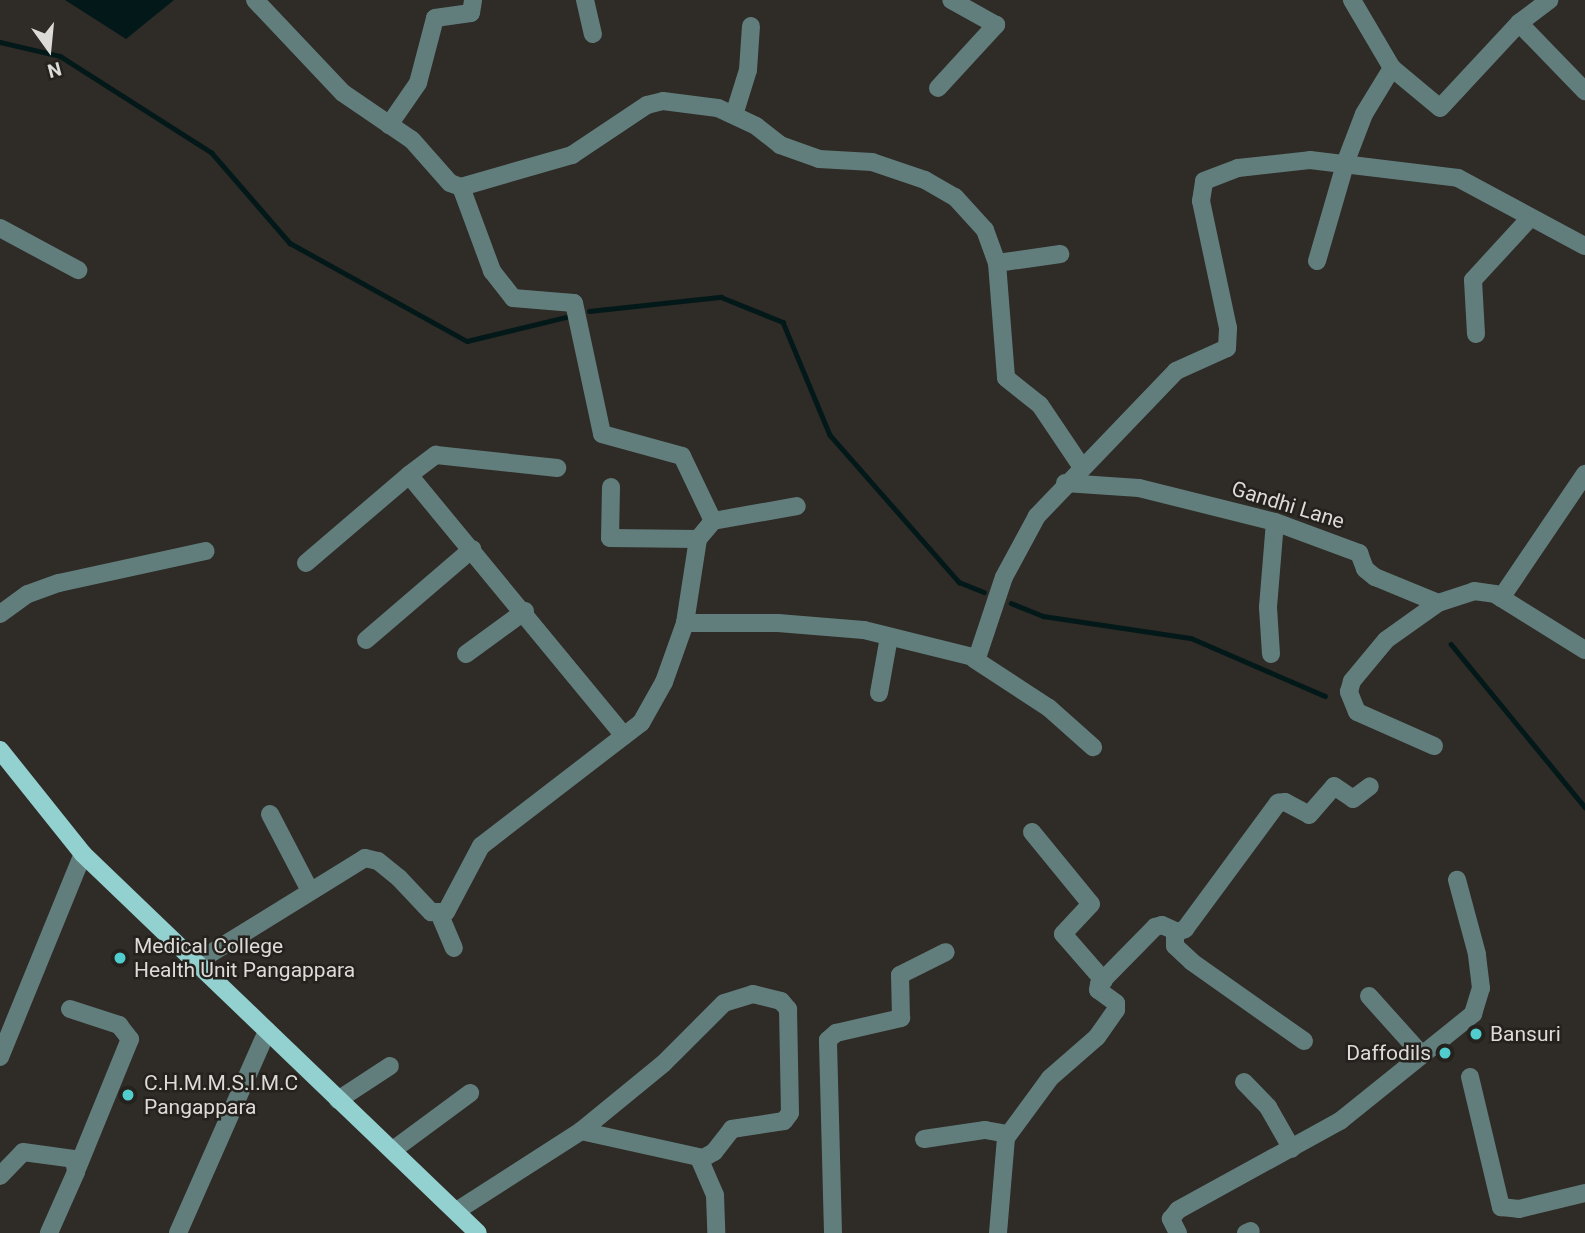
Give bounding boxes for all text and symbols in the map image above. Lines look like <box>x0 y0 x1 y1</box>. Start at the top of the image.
north arrow <box>14 14 84 84</box>
text: N <box>45 57 64 83</box>
street label: Gandhi Lane <box>1229 476 1347 534</box>
place label: Medical College Health Unit Pangappara <box>134 933 355 983</box>
marker: Medical College Health Unit Pangappara <box>112 950 128 966</box>
place label: Bansuri <box>1490 1021 1561 1047</box>
marker: Bansuri <box>1468 1026 1484 1042</box>
place label: Daffodils <box>1346 1040 1431 1066</box>
marker: Daffodils <box>1437 1045 1453 1061</box>
place label: C.H.M.M.S.I.M.C Pangappara <box>144 1070 298 1120</box>
marker: C.H.M.M.S.I.M.C Pangappara <box>118 1085 138 1105</box>

